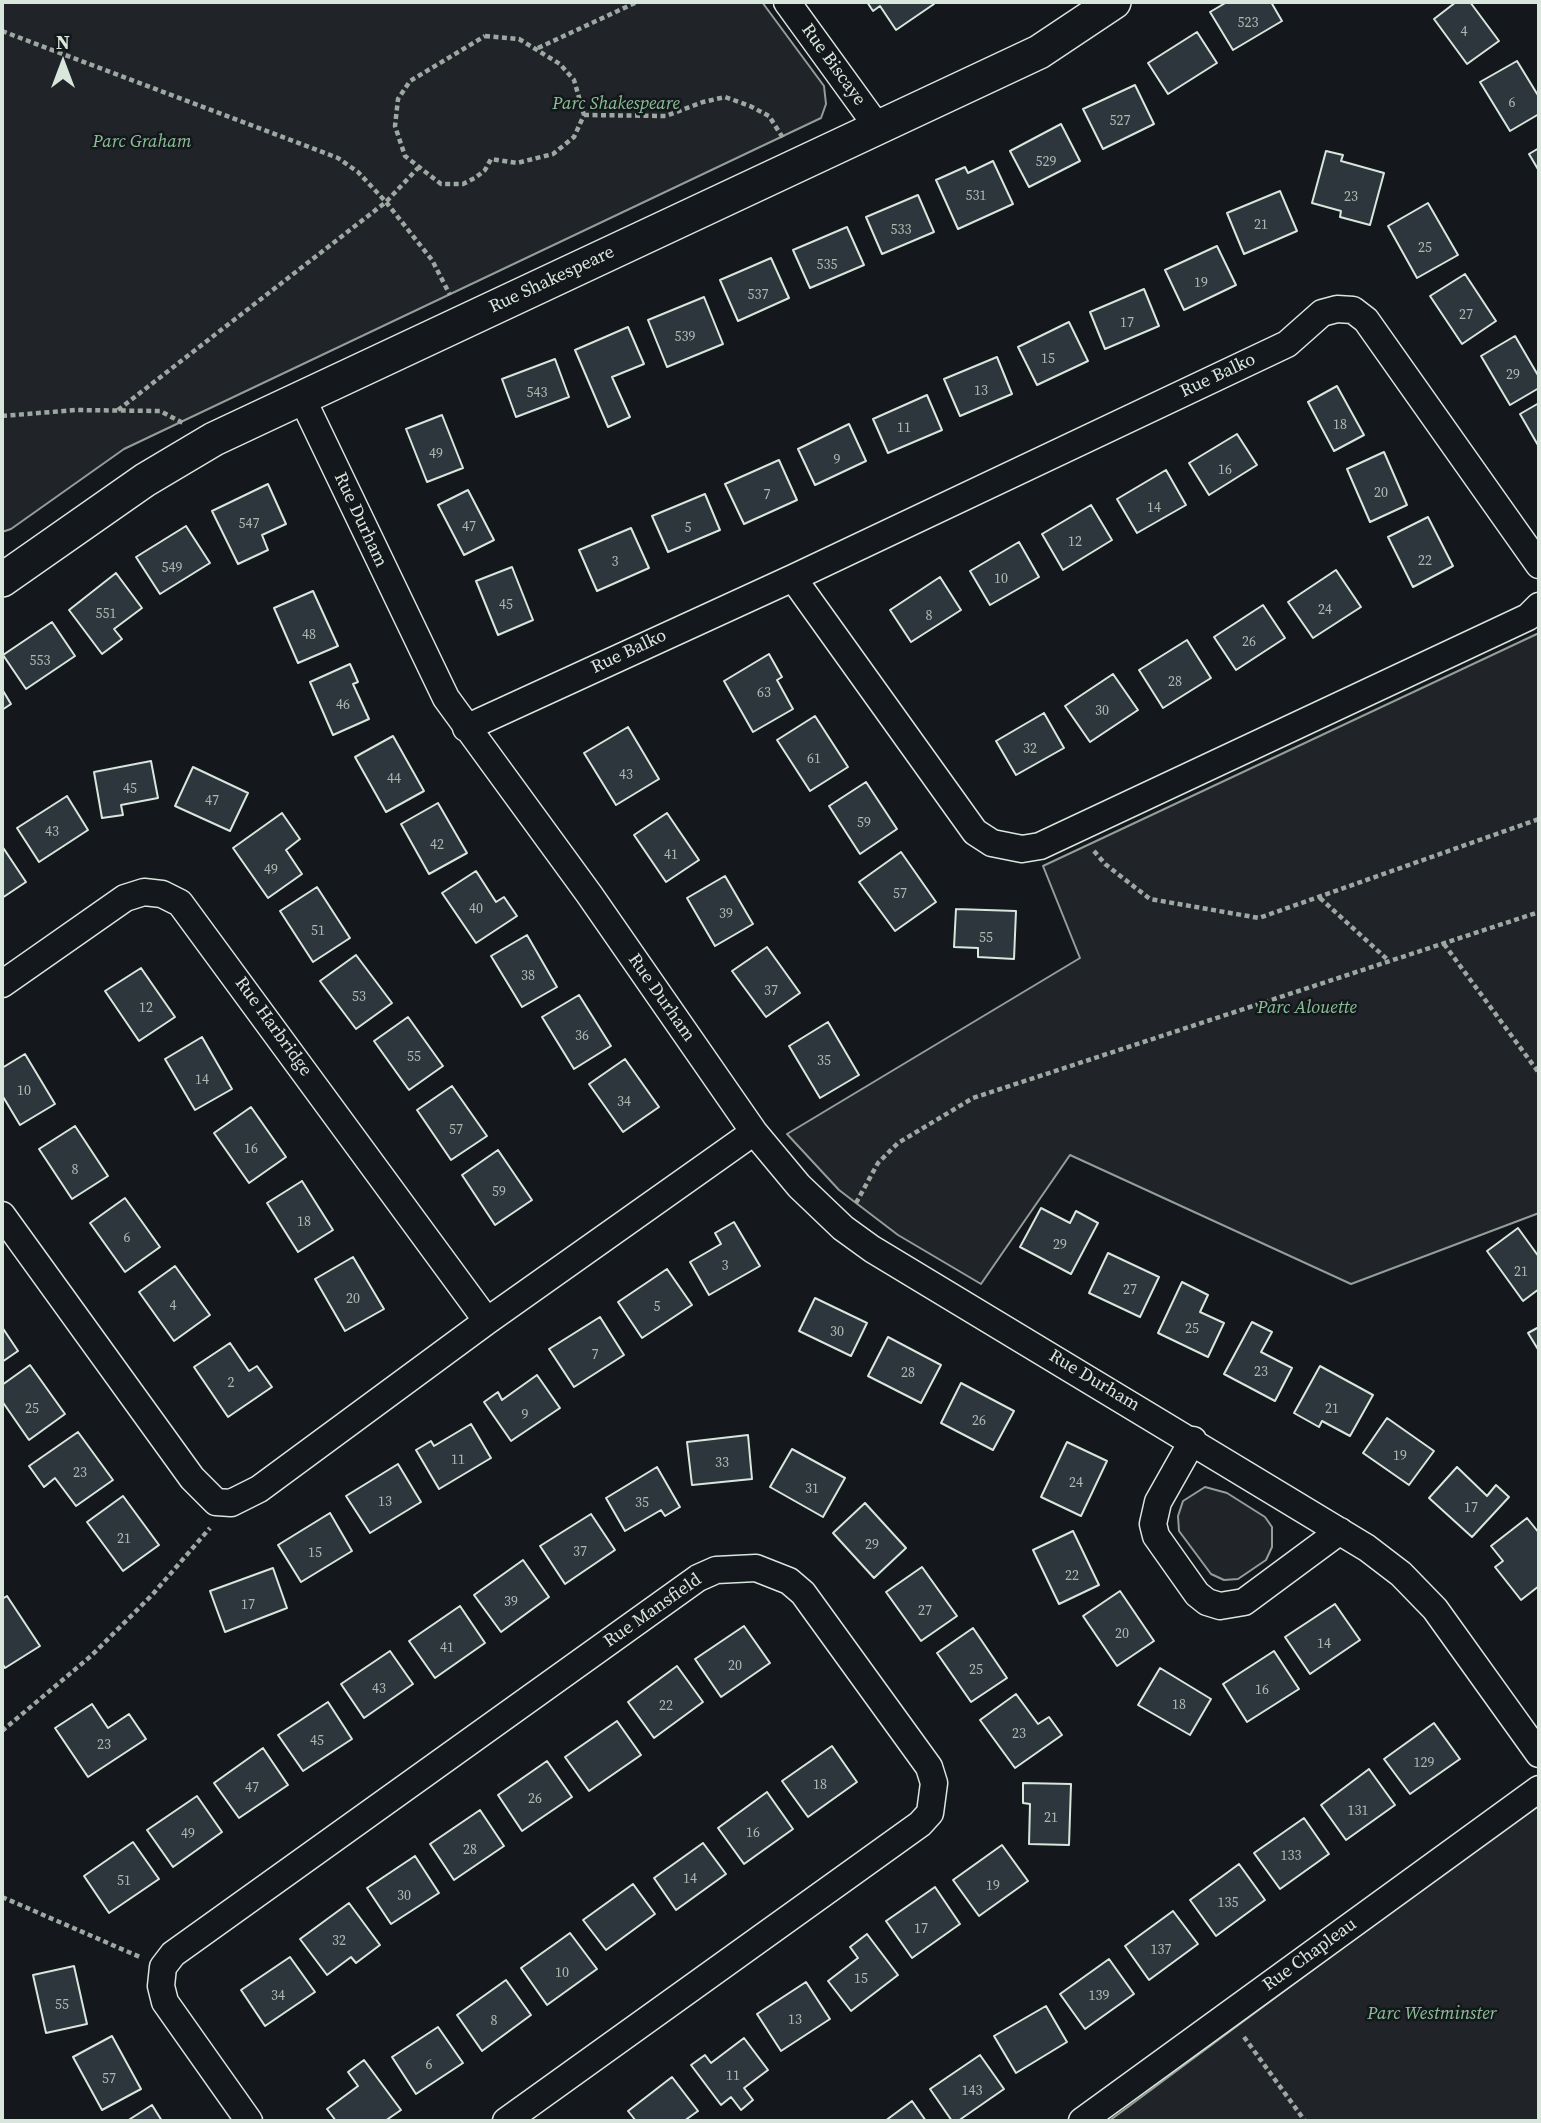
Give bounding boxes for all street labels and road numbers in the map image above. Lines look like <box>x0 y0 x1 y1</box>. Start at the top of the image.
street label: Rue Biscaye <box>796 20 870 110</box>
street label: Rue Shakespeare <box>486 242 618 318</box>
street label: Rue Balko <box>1177 349 1259 403</box>
street label: Rue Durham <box>329 469 391 571</box>
street label: Rue Balko <box>588 625 670 679</box>
street label: Rue Durham <box>623 950 699 1046</box>
street label: Rue Harbridge <box>230 973 316 1081</box>
street label: Rue Durham <box>1045 1345 1143 1417</box>
street label: Rue Mansfield <box>600 1569 706 1653</box>
street label: Rue Chapleau <box>1259 1914 1361 1996</box>

